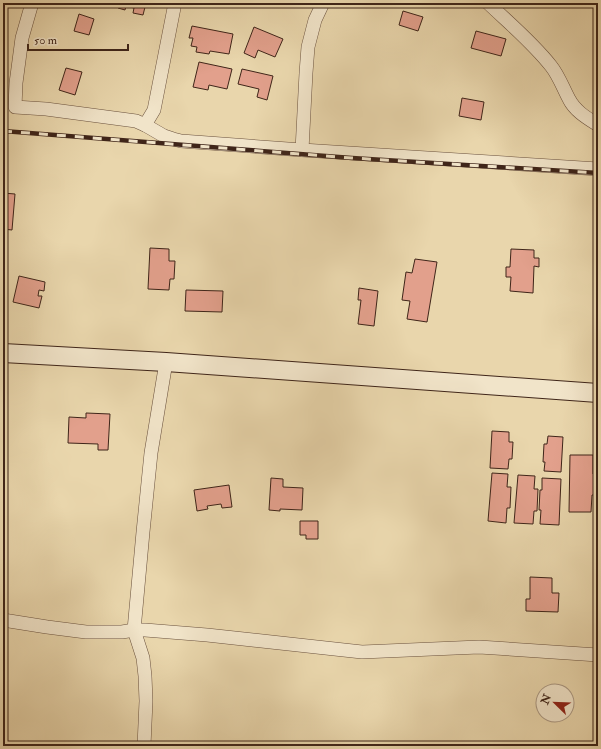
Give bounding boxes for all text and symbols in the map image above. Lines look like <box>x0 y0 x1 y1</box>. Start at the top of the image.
scale bar <box>28 26 128 52</box>
text: 50 m <box>34 33 58 48</box>
north arrow <box>535 683 575 723</box>
text: N <box>538 691 555 707</box>

